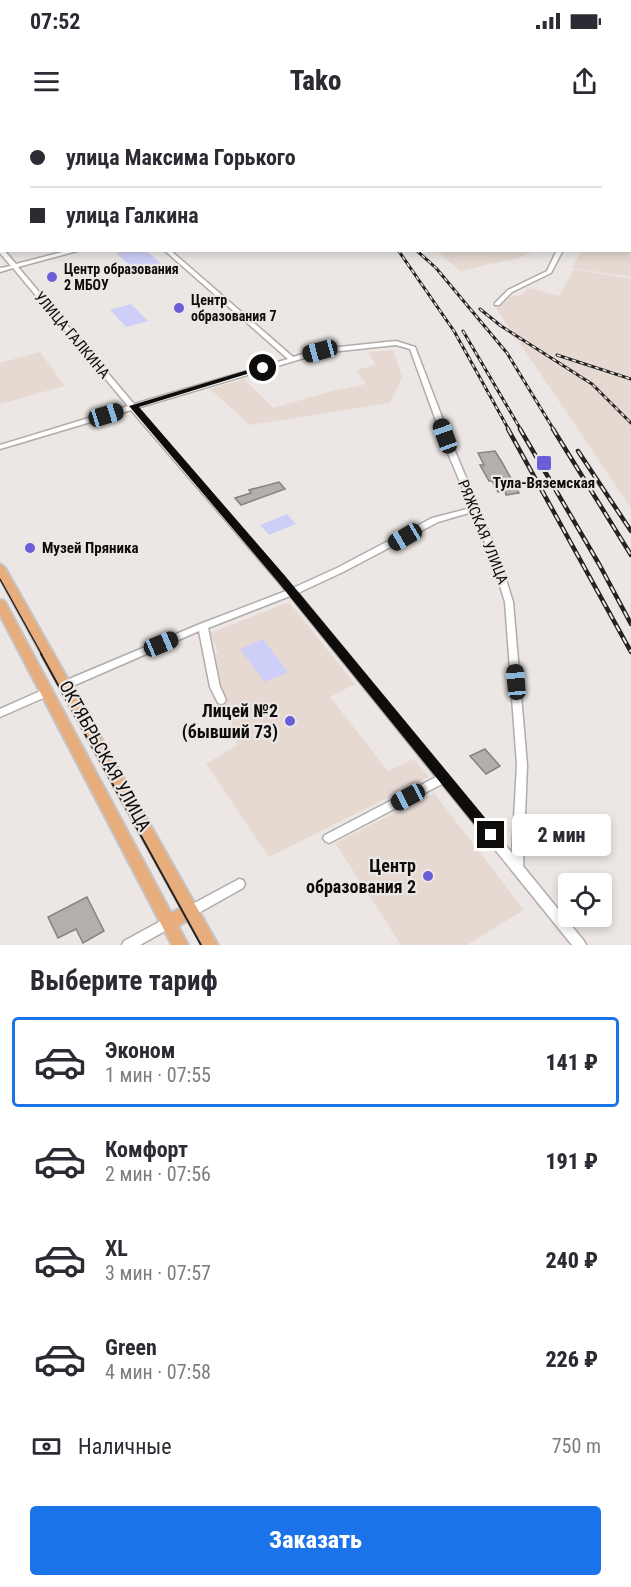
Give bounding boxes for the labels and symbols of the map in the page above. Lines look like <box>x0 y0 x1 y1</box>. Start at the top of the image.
place label: Центр образования 2 МБОУ <box>64 261 179 293</box>
marker: Центр образования 2 МБОУ <box>45 270 59 284</box>
street label: УЛИЦА ГАЛКИНА <box>30 288 114 382</box>
place label: Центр образования 7 <box>191 292 276 324</box>
marker: Центр образования 7 <box>172 301 186 315</box>
car <box>300 338 340 364</box>
route start <box>249 354 276 381</box>
car <box>86 401 126 429</box>
car <box>430 416 460 456</box>
marker: Тула-Вяземская <box>535 454 553 472</box>
place label: Тула-Вяземская <box>493 474 595 492</box>
street label: РЯЖСКАЯ УЛИЦА <box>454 477 512 587</box>
car <box>385 520 425 554</box>
place label: Музей Пряника <box>42 539 139 557</box>
marker: Музей Пряника <box>23 541 37 555</box>
car <box>141 629 181 659</box>
car <box>505 663 527 701</box>
street label: ОКТЯБРЬСКАЯ УЛИЦА <box>55 677 156 835</box>
place label: Лицей №2 (бывший 73) <box>182 700 278 743</box>
marker: Лицей №2 (бывший 73) <box>283 714 297 728</box>
car <box>388 781 428 813</box>
callout: 2 мин <box>512 814 611 856</box>
route end <box>477 821 504 848</box>
place label: Центр образования 2 <box>306 855 416 897</box>
marker: Центр образования 2 <box>421 869 435 883</box>

